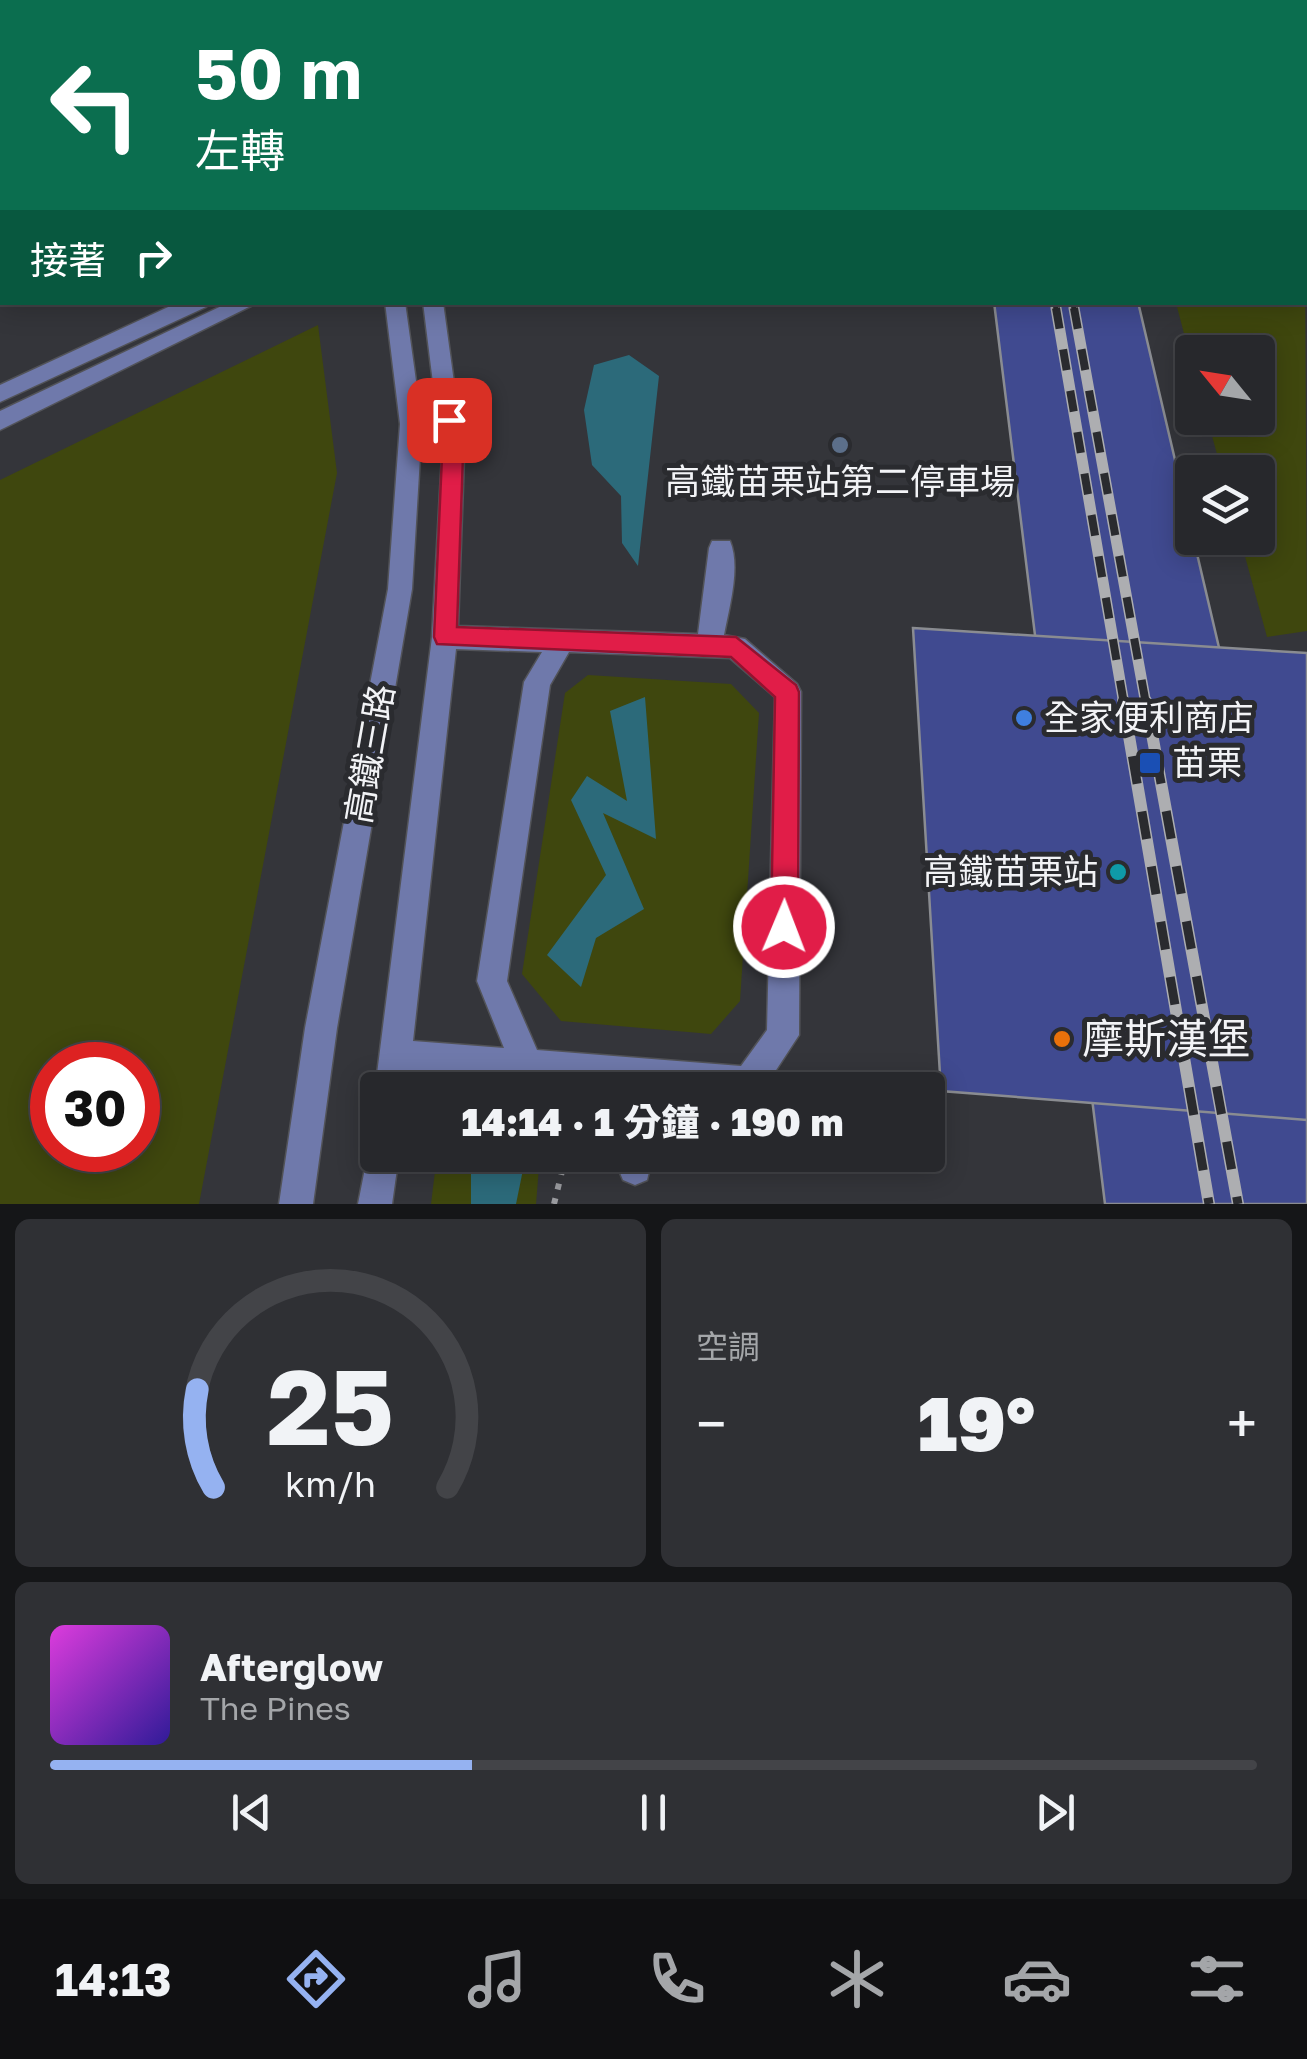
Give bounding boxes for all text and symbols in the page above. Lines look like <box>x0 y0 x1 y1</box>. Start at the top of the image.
text: 50 m <box>195 30 362 114</box>
icon: left <box>30 40 160 170</box>
text: 左轉 <box>195 123 285 177</box>
icon: right <box>126 230 181 285</box>
text: 接著 <box>30 237 106 282</box>
north arrow <box>1175 335 1275 435</box>
map controls <box>1175 335 1275 555</box>
pin <box>407 378 492 463</box>
icon: arrive <box>422 393 477 448</box>
marker: 高鐵苗栗站第二停車場 <box>829 434 851 456</box>
button: layers <box>1175 455 1275 555</box>
place label: 高鐵苗栗站第二停車場 <box>665 460 1015 502</box>
street label: 高鐵三路 <box>336 681 402 826</box>
place label: 全家便利商店 <box>1044 696 1254 738</box>
marker: 全家便利商店 <box>1013 707 1035 729</box>
place label: 苗栗 <box>1172 741 1242 783</box>
marker: 苗栗 <box>1137 750 1163 776</box>
place label: 高鐵苗栗站 <box>923 850 1098 892</box>
marker: 高鐵苗栗站 <box>1107 861 1129 883</box>
position arrow <box>732 875 836 979</box>
place label: 摩斯漢堡 <box>1082 1013 1250 1063</box>
marker: 摩斯漢堡 <box>1051 1028 1073 1050</box>
speed limit sign: 30 <box>30 1042 160 1172</box>
text: 14:14 · 1 分鐘 · 190 m <box>462 1099 843 1144</box>
text: 空調 <box>696 1327 760 1365</box>
text: 25 <box>267 1343 394 1468</box>
text: 19° <box>918 1377 1035 1468</box>
text: − <box>696 1390 726 1456</box>
text: + <box>1227 1390 1257 1456</box>
text: km/h <box>285 1462 376 1505</box>
text: Afterglow <box>200 1644 383 1689</box>
text: The Pines <box>200 1689 351 1727</box>
icon: previous <box>224 1785 279 1840</box>
icon: pause <box>626 1785 681 1840</box>
icon: next <box>1028 1785 1083 1840</box>
icon: directions <box>281 1944 351 2014</box>
icon: music <box>462 1944 532 2014</box>
icon: phone <box>642 1944 712 2014</box>
icon: climate <box>822 1944 892 2014</box>
icon: car <box>1002 1944 1072 2014</box>
icon: filters <box>1182 1944 1252 2014</box>
text: 14:13 <box>55 1952 171 2006</box>

